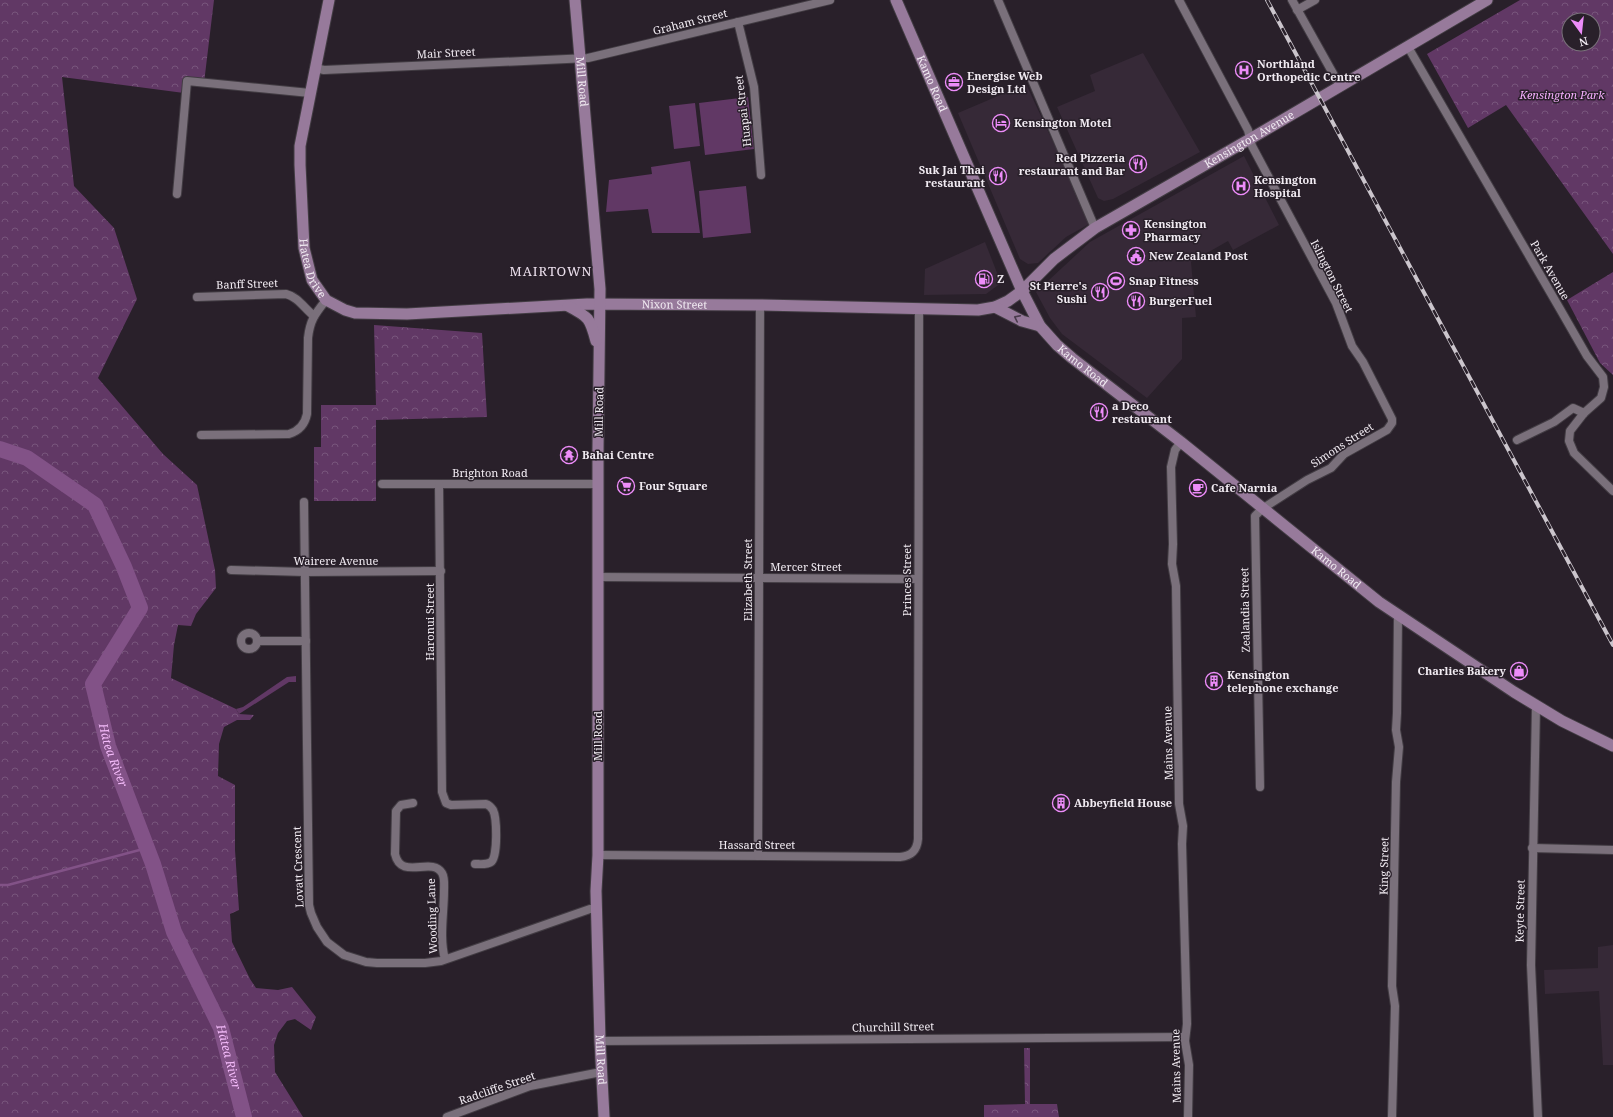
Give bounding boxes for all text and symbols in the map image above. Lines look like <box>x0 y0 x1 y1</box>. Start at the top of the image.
street label: Graham Street <box>651 5 729 38</box>
north arrow <box>1561 12 1601 52</box>
text: N <box>1577 34 1590 51</box>
street label: Mair Street <box>416 43 476 62</box>
street label: Kamo Road <box>914 53 952 114</box>
street label: Mill Road <box>573 56 592 108</box>
place label: Northland Orthopedic Centre <box>1257 56 1361 84</box>
hospital icon: Northland Orthopedic Centre <box>1234 60 1254 80</box>
place label: Energise Web Design Ltd <box>967 68 1043 96</box>
office icon: Energise Web Design Ltd <box>944 72 964 92</box>
street label: Huapai Street <box>731 74 754 148</box>
park label: Kensington Park <box>1518 87 1605 102</box>
street label: Kensington Avenue <box>1201 107 1297 171</box>
hotel icon: Kensington Motel <box>991 113 1011 133</box>
place label: Kensington Motel <box>1014 115 1112 130</box>
place label: Red Pizzeria restaurant and Bar <box>1019 150 1125 178</box>
restaurant icon: Red Pizzeria restaurant and Bar <box>1128 154 1148 174</box>
place label: Suk Jai Thai restaurant <box>919 162 986 190</box>
restaurant icon: Suk Jai Thai restaurant <box>988 166 1008 186</box>
place label: Kensington Hospital <box>1254 172 1317 200</box>
hospital icon: Kensington Hospital <box>1231 176 1251 196</box>
place label: Kensington Pharmacy <box>1144 216 1207 244</box>
pharmacy icon: Kensington Pharmacy <box>1121 220 1141 240</box>
street label: Islington Street <box>1308 237 1357 315</box>
street label: Park Avenue <box>1527 237 1574 302</box>
street label: Hatea Drive <box>297 238 330 301</box>
public building icon: New Zealand Post <box>1126 246 1146 266</box>
place label: New Zealand Post <box>1149 248 1248 263</box>
district label: MAIRTOWN <box>509 262 593 280</box>
fuel station icon: Z <box>974 269 994 289</box>
place label: Z <box>997 271 1004 286</box>
sports icon: Snap Fitness <box>1106 271 1126 291</box>
place label: Snap Fitness <box>1129 273 1199 288</box>
street label: Banff Street <box>216 275 278 292</box>
place label: St Pierre's Sushi <box>1030 278 1087 306</box>
restaurant icon: St Pierre's Sushi <box>1090 282 1110 302</box>
restaurant icon: BurgerFuel <box>1126 291 1146 311</box>
place label: BurgerFuel <box>1149 293 1212 308</box>
street label: Nixon Street <box>642 296 707 312</box>
one-way arrow <box>1014 315 1021 323</box>
street label: Kamo Road <box>1055 341 1111 390</box>
street label: Mill Road <box>591 387 606 437</box>
place label: a Deco restaurant <box>1112 398 1172 426</box>
restaurant icon: a Deco restaurant <box>1089 402 1109 422</box>
street label: Simons Street <box>1308 419 1376 470</box>
temple icon: Bahai Centre <box>559 445 579 465</box>
place label: Bahai Centre <box>582 447 654 462</box>
street label: Brighton Road <box>452 465 528 480</box>
supermarket icon: Four Square <box>616 476 636 496</box>
place label: Four Square <box>639 478 708 493</box>
cafe icon: Cafe Narnia <box>1188 478 1208 498</box>
place label: Cafe Narnia <box>1211 480 1278 495</box>
street label: Elizabeth Street <box>740 539 755 621</box>
street label: Kamo Road <box>1308 542 1365 592</box>
street label: Princes Street <box>899 544 914 616</box>
street label: Wairere Avenue <box>294 553 378 568</box>
street label: Mercer Street <box>770 559 842 574</box>
street label: Zealandia Street <box>1236 567 1253 653</box>
street label: Haronui Street <box>422 583 437 661</box>
shop icon: Charlies Bakery <box>1509 661 1529 681</box>
place label: Charlies Bakery <box>1418 663 1507 678</box>
place label: Kensington telephone exchange <box>1227 667 1339 695</box>
building icon: Kensington telephone exchange <box>1204 671 1224 691</box>
street label: Mains Avenue <box>1159 706 1176 780</box>
street label: Mill Road <box>590 711 605 761</box>
water label: Hātea River <box>95 721 132 790</box>
building icon: Abbeyfield House <box>1051 793 1071 813</box>
place label: Abbeyfield House <box>1074 795 1172 810</box>
street label: Lovatt Crescent <box>289 826 306 908</box>
street label: Hassard Street <box>719 837 795 852</box>
street label: King Street <box>1375 837 1392 895</box>
street label: Wooding Lane <box>423 878 440 954</box>
street label: Keyte Street <box>1511 879 1528 943</box>
street label: Churchill Street <box>852 1018 934 1035</box>
water label: Hātea River <box>212 1022 246 1092</box>
street label: Mains Avenue <box>1167 1029 1184 1103</box>
street label: Mill Road <box>593 1035 610 1085</box>
street label: Radcliffe Street <box>457 1067 537 1108</box>

